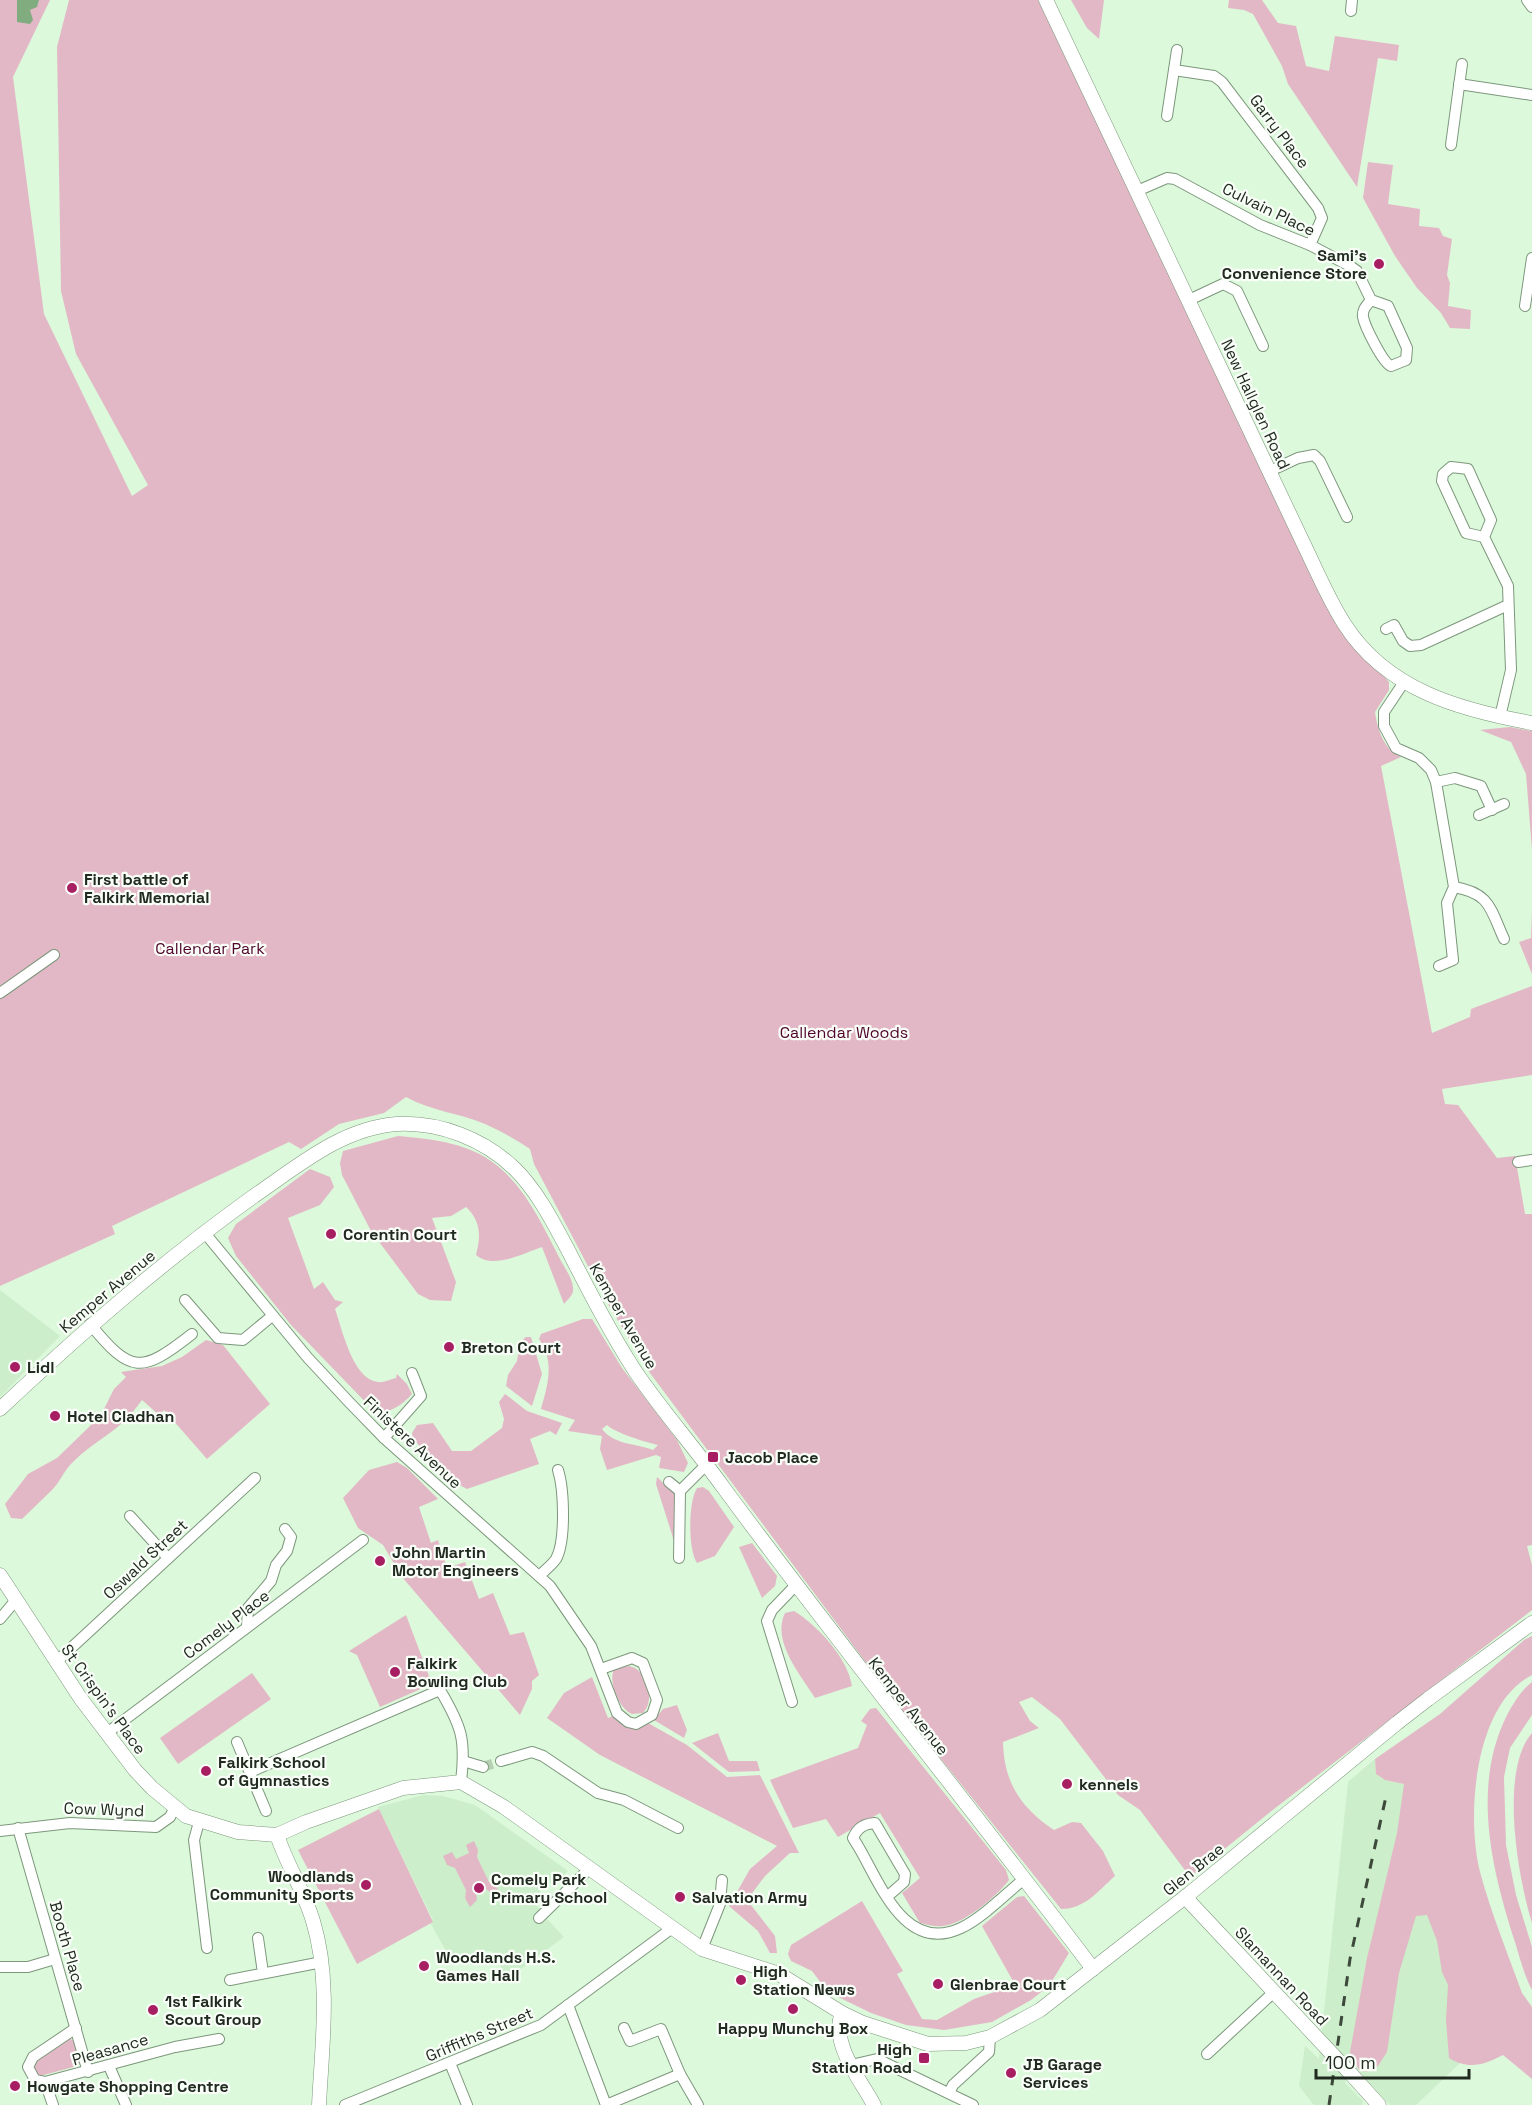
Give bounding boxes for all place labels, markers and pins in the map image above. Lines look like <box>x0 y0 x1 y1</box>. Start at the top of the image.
place label: Sami's Convenience Store <box>1222 245 1367 284</box>
marker: Sami's Convenience Store <box>1372 257 1386 271</box>
place label: First battle of Falkirk Memorial <box>84 869 210 908</box>
marker: First battle of Falkirk Memorial <box>65 881 79 895</box>
place label: Corentin Court <box>343 1224 457 1245</box>
marker: Corentin Court <box>324 1227 338 1241</box>
place label: Breton Court <box>461 1337 561 1358</box>
marker: Breton Court <box>442 1340 456 1354</box>
place label: Lidl <box>27 1357 54 1378</box>
marker: Lidl <box>8 1360 22 1374</box>
place label: Hotel Cladhan <box>67 1406 174 1427</box>
marker: Hotel Cladhan <box>48 1409 62 1423</box>
place label: Jacob Place <box>725 1447 818 1468</box>
marker: Jacob Place <box>706 1450 720 1464</box>
place label: John Martin Motor Engineers <box>392 1542 519 1581</box>
marker: John Martin Motor Engineers <box>373 1554 387 1568</box>
place label: Falkirk Bowling Club <box>407 1653 507 1692</box>
marker: Falkirk Bowling Club <box>388 1665 402 1679</box>
place label: Falkirk School of Gymnastics <box>218 1752 329 1791</box>
marker: Falkirk School of Gymnastics <box>199 1764 213 1778</box>
place label: kennels <box>1079 1774 1138 1795</box>
marker: kennels <box>1060 1777 1074 1791</box>
place label: Woodlands Community Sports <box>210 1866 354 1905</box>
place label: Comely Park Primary School <box>491 1869 607 1908</box>
marker: Woodlands Community Sports <box>359 1878 373 1892</box>
marker: Comely Park Primary School <box>472 1881 486 1895</box>
place label: Salvation Army <box>692 1887 807 1908</box>
marker: Salvation Army <box>673 1890 687 1904</box>
place label: Woodlands H.S. Games Hall <box>436 1947 556 1986</box>
marker: Woodlands H.S. Games Hall <box>417 1959 431 1973</box>
place label: High Station News <box>753 1961 855 2000</box>
marker: High Station News <box>734 1973 748 1987</box>
place label: Glenbrae Court <box>950 1974 1066 1995</box>
marker: Glenbrae Court <box>931 1977 945 1991</box>
place label: 1st Falkirk Scout Group <box>165 1991 262 2030</box>
marker: Happy Munchy Box <box>786 2002 800 2016</box>
marker: 1st Falkirk Scout Group <box>146 2003 160 2017</box>
place label: Happy Munchy Box <box>718 2018 869 2039</box>
place label: High Station Road <box>812 2039 912 2078</box>
marker: High Station Road <box>917 2051 931 2065</box>
place label: JB Garage Services <box>1023 2054 1102 2093</box>
marker: JB Garage Services <box>1004 2066 1018 2080</box>
place label: Howgate Shopping Centre <box>27 2076 229 2097</box>
marker: Howgate Shopping Centre <box>8 2079 22 2093</box>

